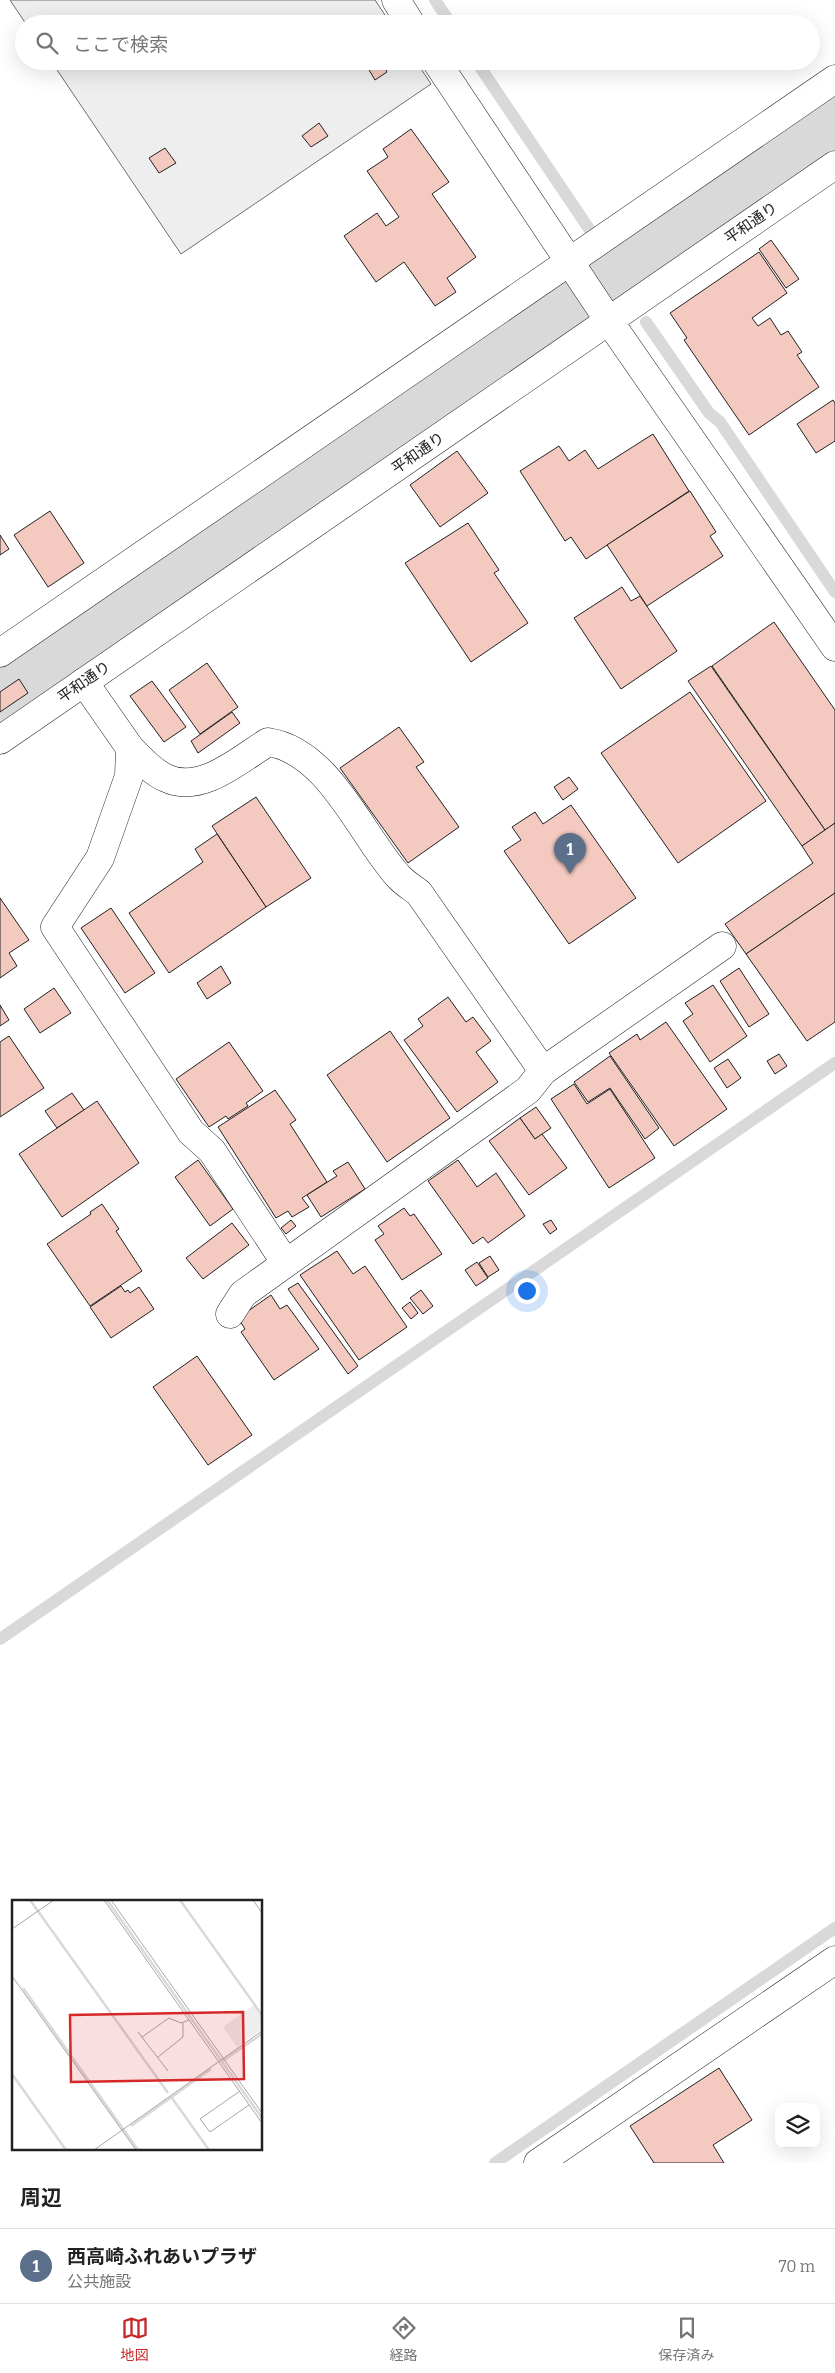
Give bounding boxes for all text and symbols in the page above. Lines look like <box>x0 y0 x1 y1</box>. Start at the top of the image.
search box <box>15 15 820 70</box>
icon: search <box>33 29 61 57</box>
text: ここで検索 <box>73 33 168 56</box>
street label: 平和通り <box>721 198 781 248</box>
street label: 平和通り <box>388 428 448 478</box>
street label: 平和通り <box>54 657 114 707</box>
pin: 1 <box>554 833 586 874</box>
your location <box>514 1278 540 1304</box>
inset map <box>12 1900 262 2150</box>
map controls <box>775 2103 820 2148</box>
button: layers <box>775 2103 820 2148</box>
text: 周辺 <box>20 2185 62 2211</box>
text: 西高崎ふれあいプラザ <box>67 2245 257 2268</box>
text: 1 <box>33 2257 39 2276</box>
text: 70 m <box>779 2257 815 2276</box>
text: 公共施設 <box>67 2272 131 2291</box>
tab: 地図 <box>121 2314 149 2364</box>
tab: 経路 <box>390 2314 418 2364</box>
tab: 保存済み <box>659 2314 715 2364</box>

